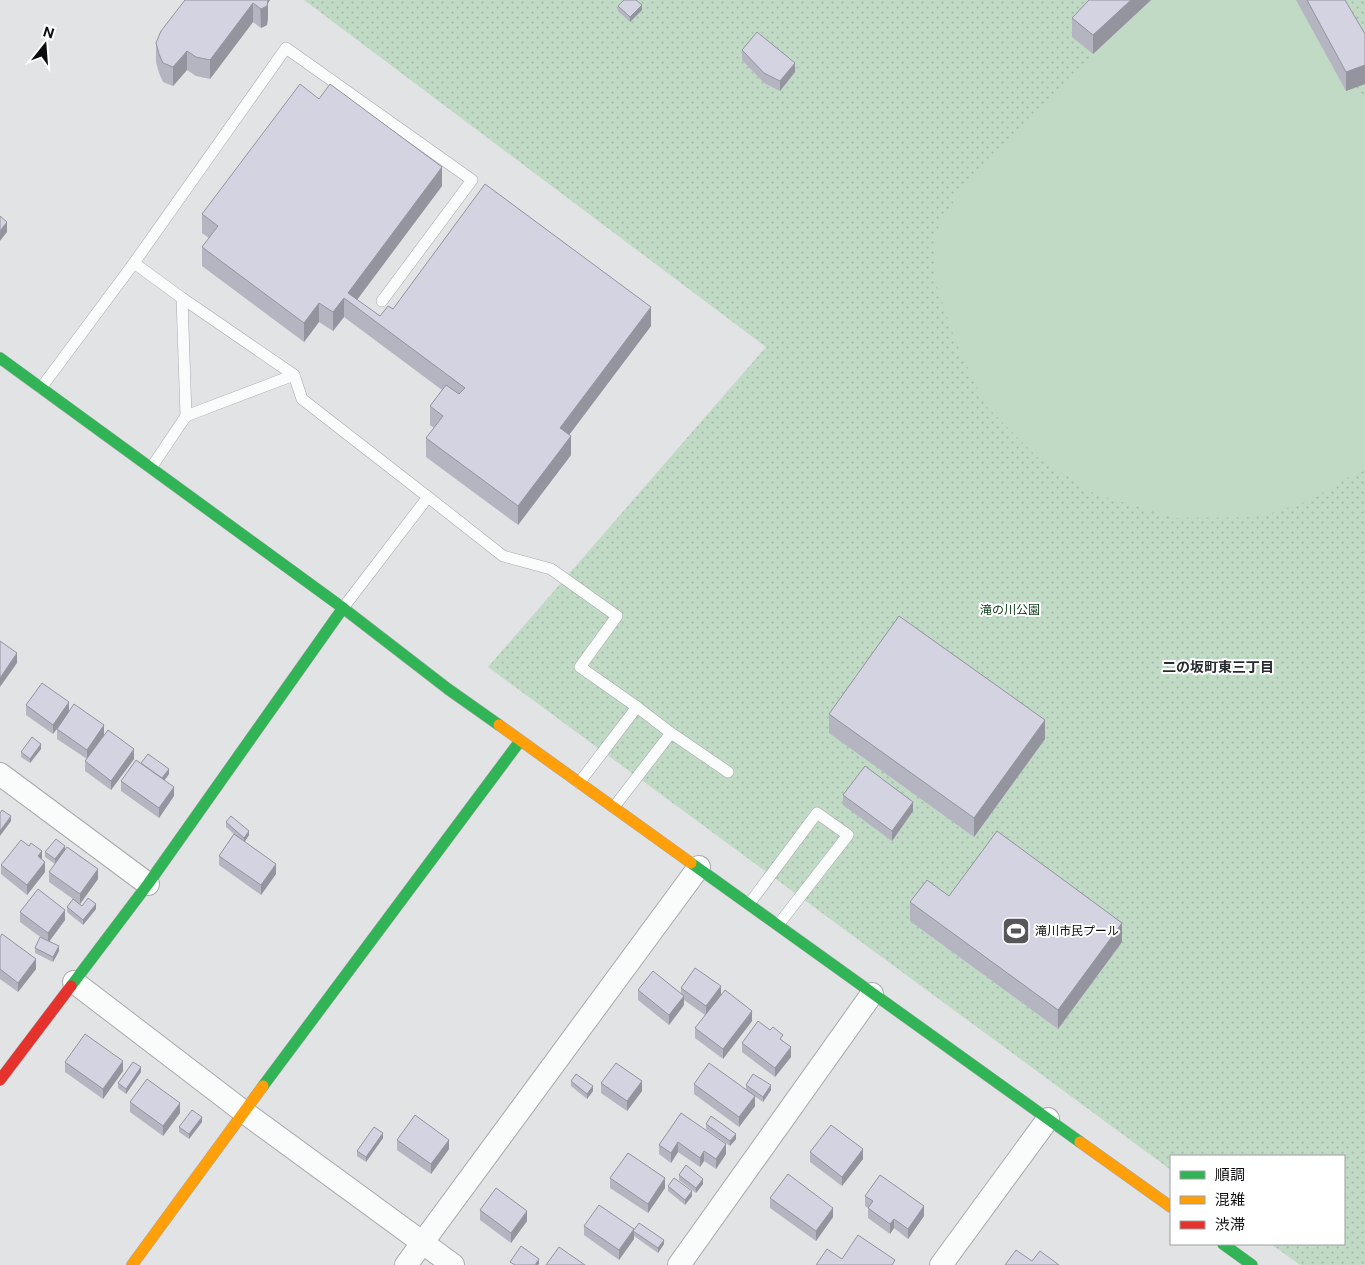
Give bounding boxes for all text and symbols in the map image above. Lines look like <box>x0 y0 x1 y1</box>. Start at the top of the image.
north arrow <box>20 20 70 70</box>
text: N <box>41 23 56 42</box>
park label: 滝の川公園 <box>980 603 1040 617</box>
district label: 二の坂町東三丁目 <box>1162 659 1274 675</box>
sports icon: 滝川市民プール <box>1001 916 1031 946</box>
place label: 滝川市民プール <box>1035 924 1119 938</box>
legend <box>1170 1155 1345 1245</box>
text: 順調 <box>1215 1166 1245 1183</box>
text: 混雑 <box>1215 1191 1245 1208</box>
text: 渋滞 <box>1215 1216 1245 1233</box>

